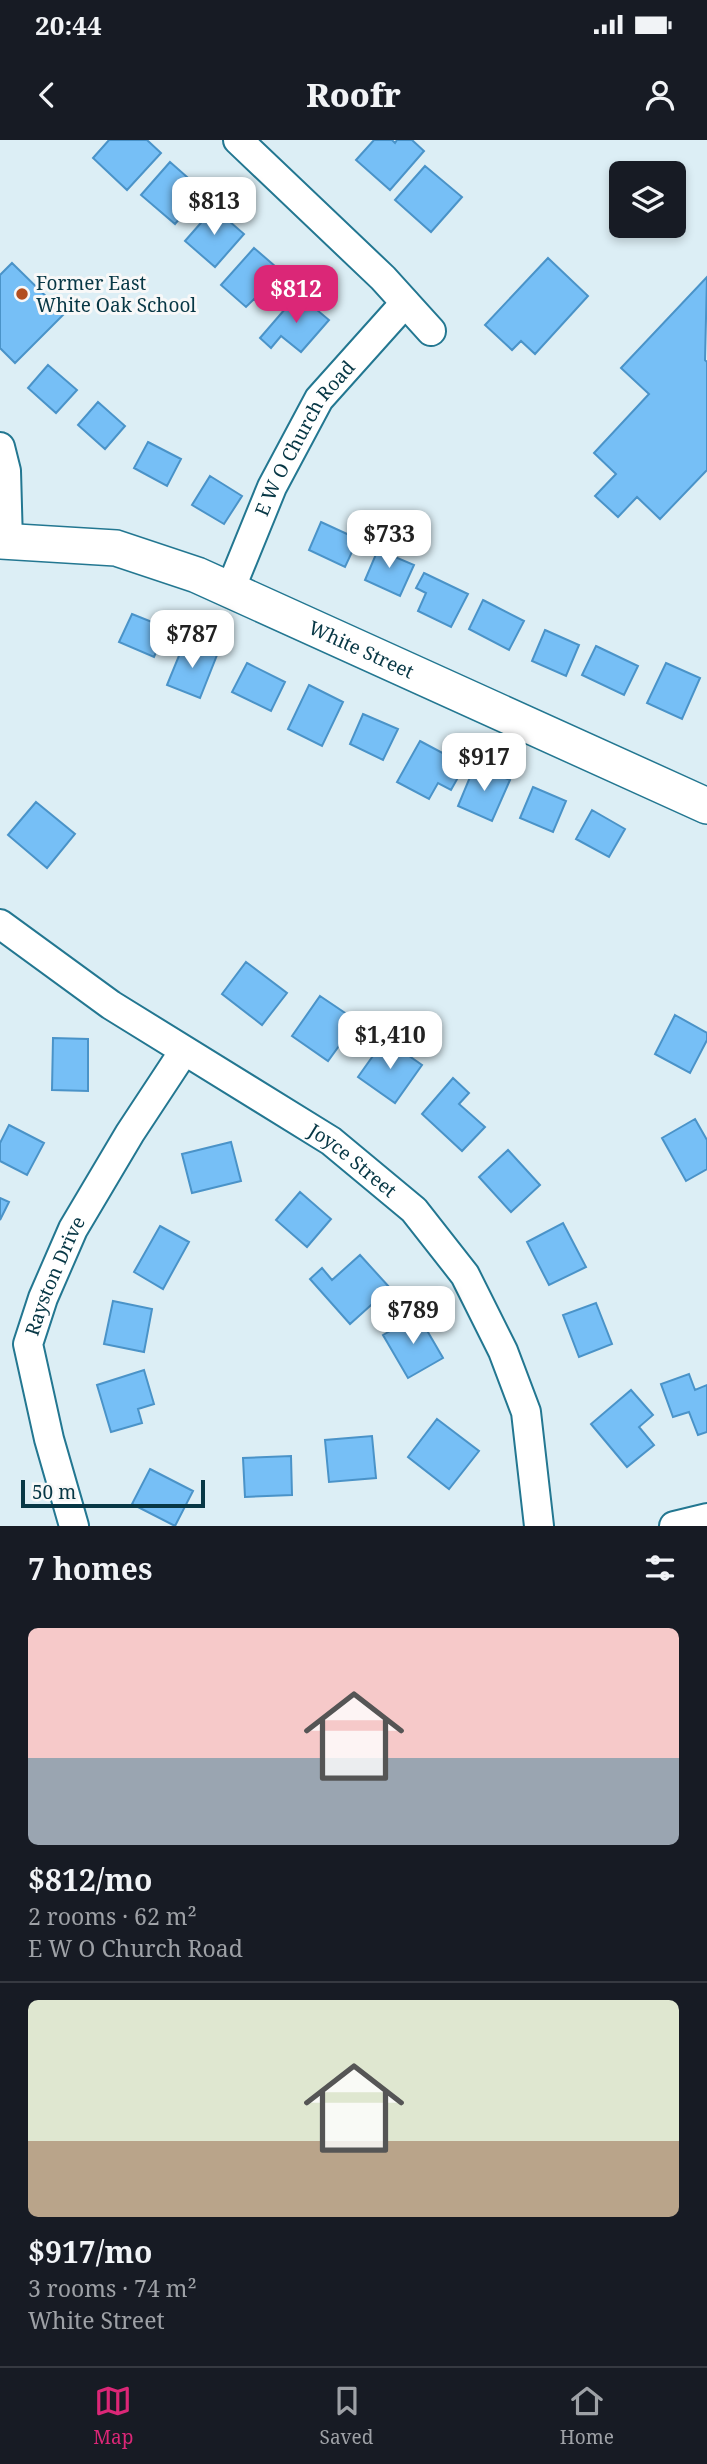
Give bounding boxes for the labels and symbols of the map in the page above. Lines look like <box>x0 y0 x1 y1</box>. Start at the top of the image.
pin: $813 <box>173 178 255 237</box>
pin: $812 <box>255 265 337 325</box>
place label: Former East White Oak School <box>36 270 196 318</box>
marker: Former East White Oak School <box>14 286 30 302</box>
street label: E W O Church Road <box>249 354 361 520</box>
pin: $733 <box>348 510 430 570</box>
pin: $787 <box>151 610 233 670</box>
street label: White Street <box>305 614 418 685</box>
pin: $917 <box>443 734 525 793</box>
pin: $1,410 <box>333 1012 447 1071</box>
street label: Joyce Street <box>303 1117 402 1203</box>
street label: Rayston Drive <box>19 1211 91 1339</box>
pin: $789 <box>372 1286 454 1346</box>
scale bar <box>21 1477 205 1509</box>

